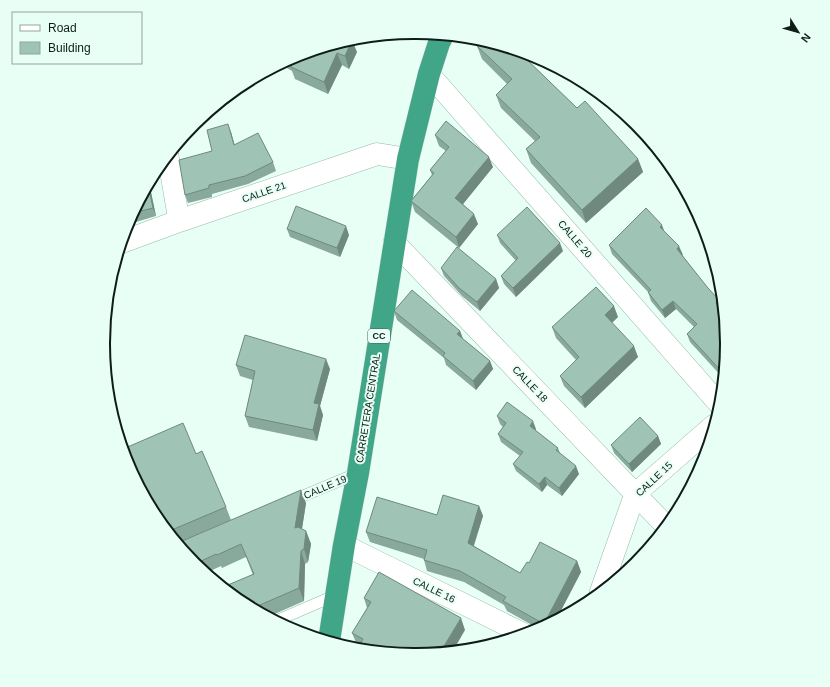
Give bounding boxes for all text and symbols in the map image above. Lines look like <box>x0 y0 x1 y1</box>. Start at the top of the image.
legend <box>12 12 142 64</box>
north arrow <box>778 12 818 52</box>
text: Road <box>48 21 77 35</box>
text: N <box>799 31 813 45</box>
text: Building <box>48 41 91 55</box>
street label: CALLE 21 <box>241 179 288 205</box>
street label: CALLE 20 <box>556 218 594 260</box>
road number: CC <box>368 329 390 343</box>
street label: CARRETERA CENTRAL <box>354 352 382 463</box>
street label: CALLE 18 <box>510 364 550 405</box>
street label: CALLE 15 <box>634 459 675 499</box>
street label: CALLE 19 <box>302 473 349 501</box>
street label: CALLE 16 <box>411 575 457 605</box>

